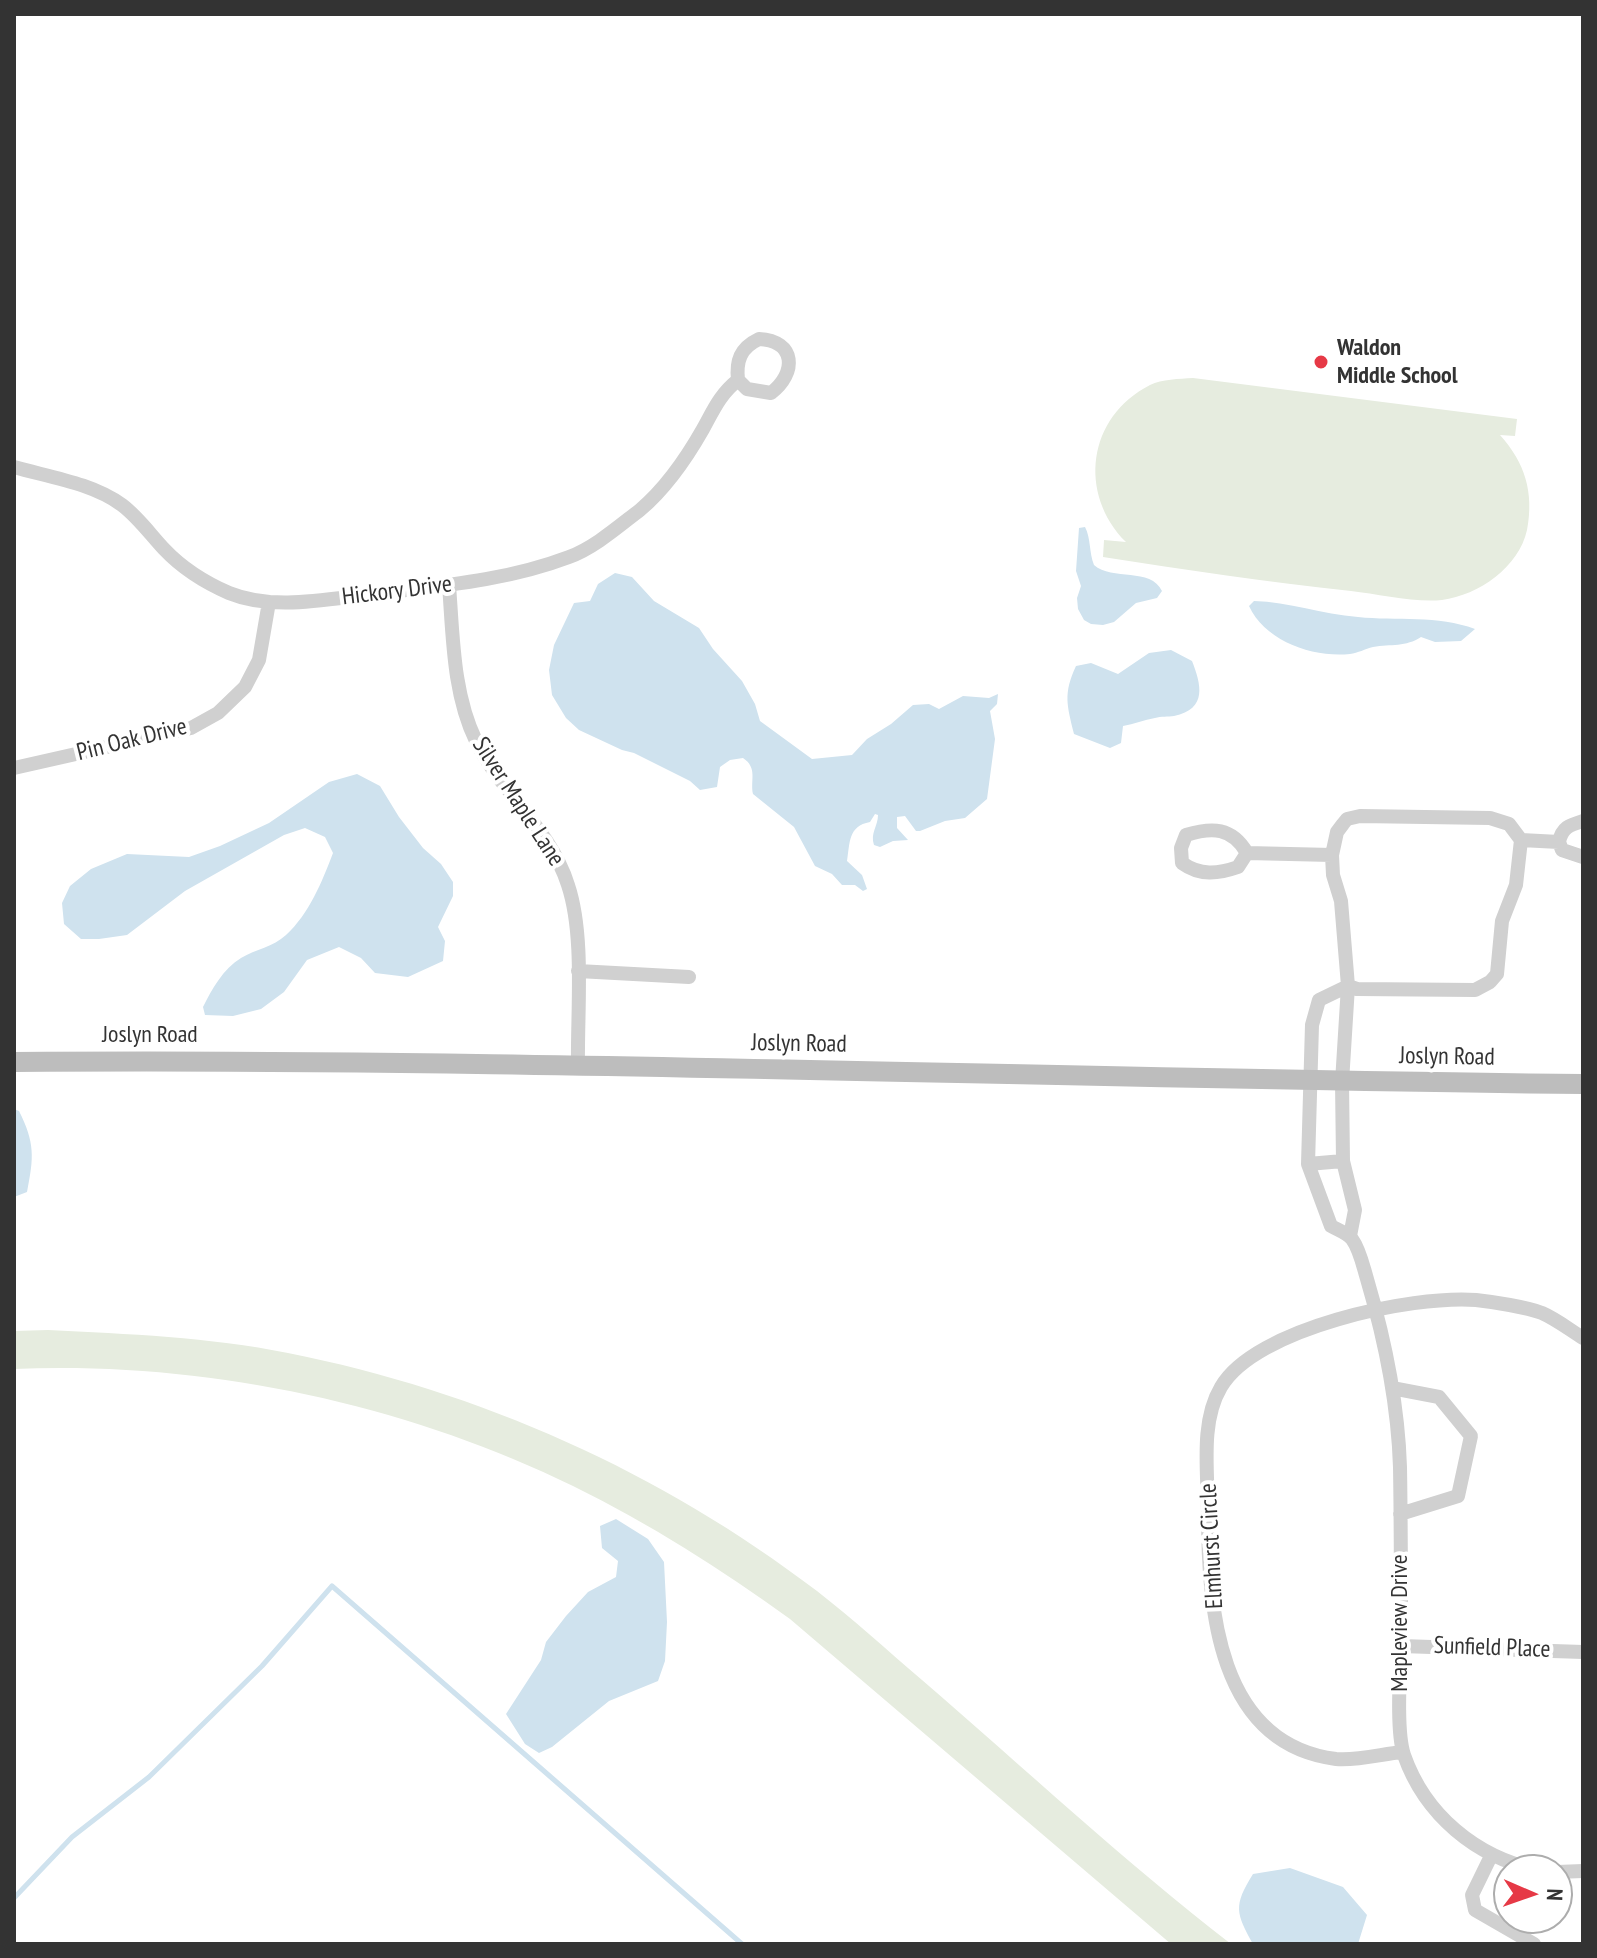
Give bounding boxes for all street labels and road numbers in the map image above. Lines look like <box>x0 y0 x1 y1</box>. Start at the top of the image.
street label: Hickory Drive <box>340 570 454 612</box>
street label: Pin Oak Drive <box>74 712 190 768</box>
street label: Silver Maple Lane <box>466 732 570 872</box>
street label: Joslyn Road <box>102 1021 198 1049</box>
street label: Joslyn Road <box>751 1029 847 1059</box>
street label: Joslyn Road <box>1399 1042 1495 1072</box>
street label: Elmhurst Circle <box>1194 1482 1230 1610</box>
street label: Mapleview Drive <box>1386 1554 1414 1692</box>
street label: Sunfield Place <box>1433 1632 1551 1664</box>

